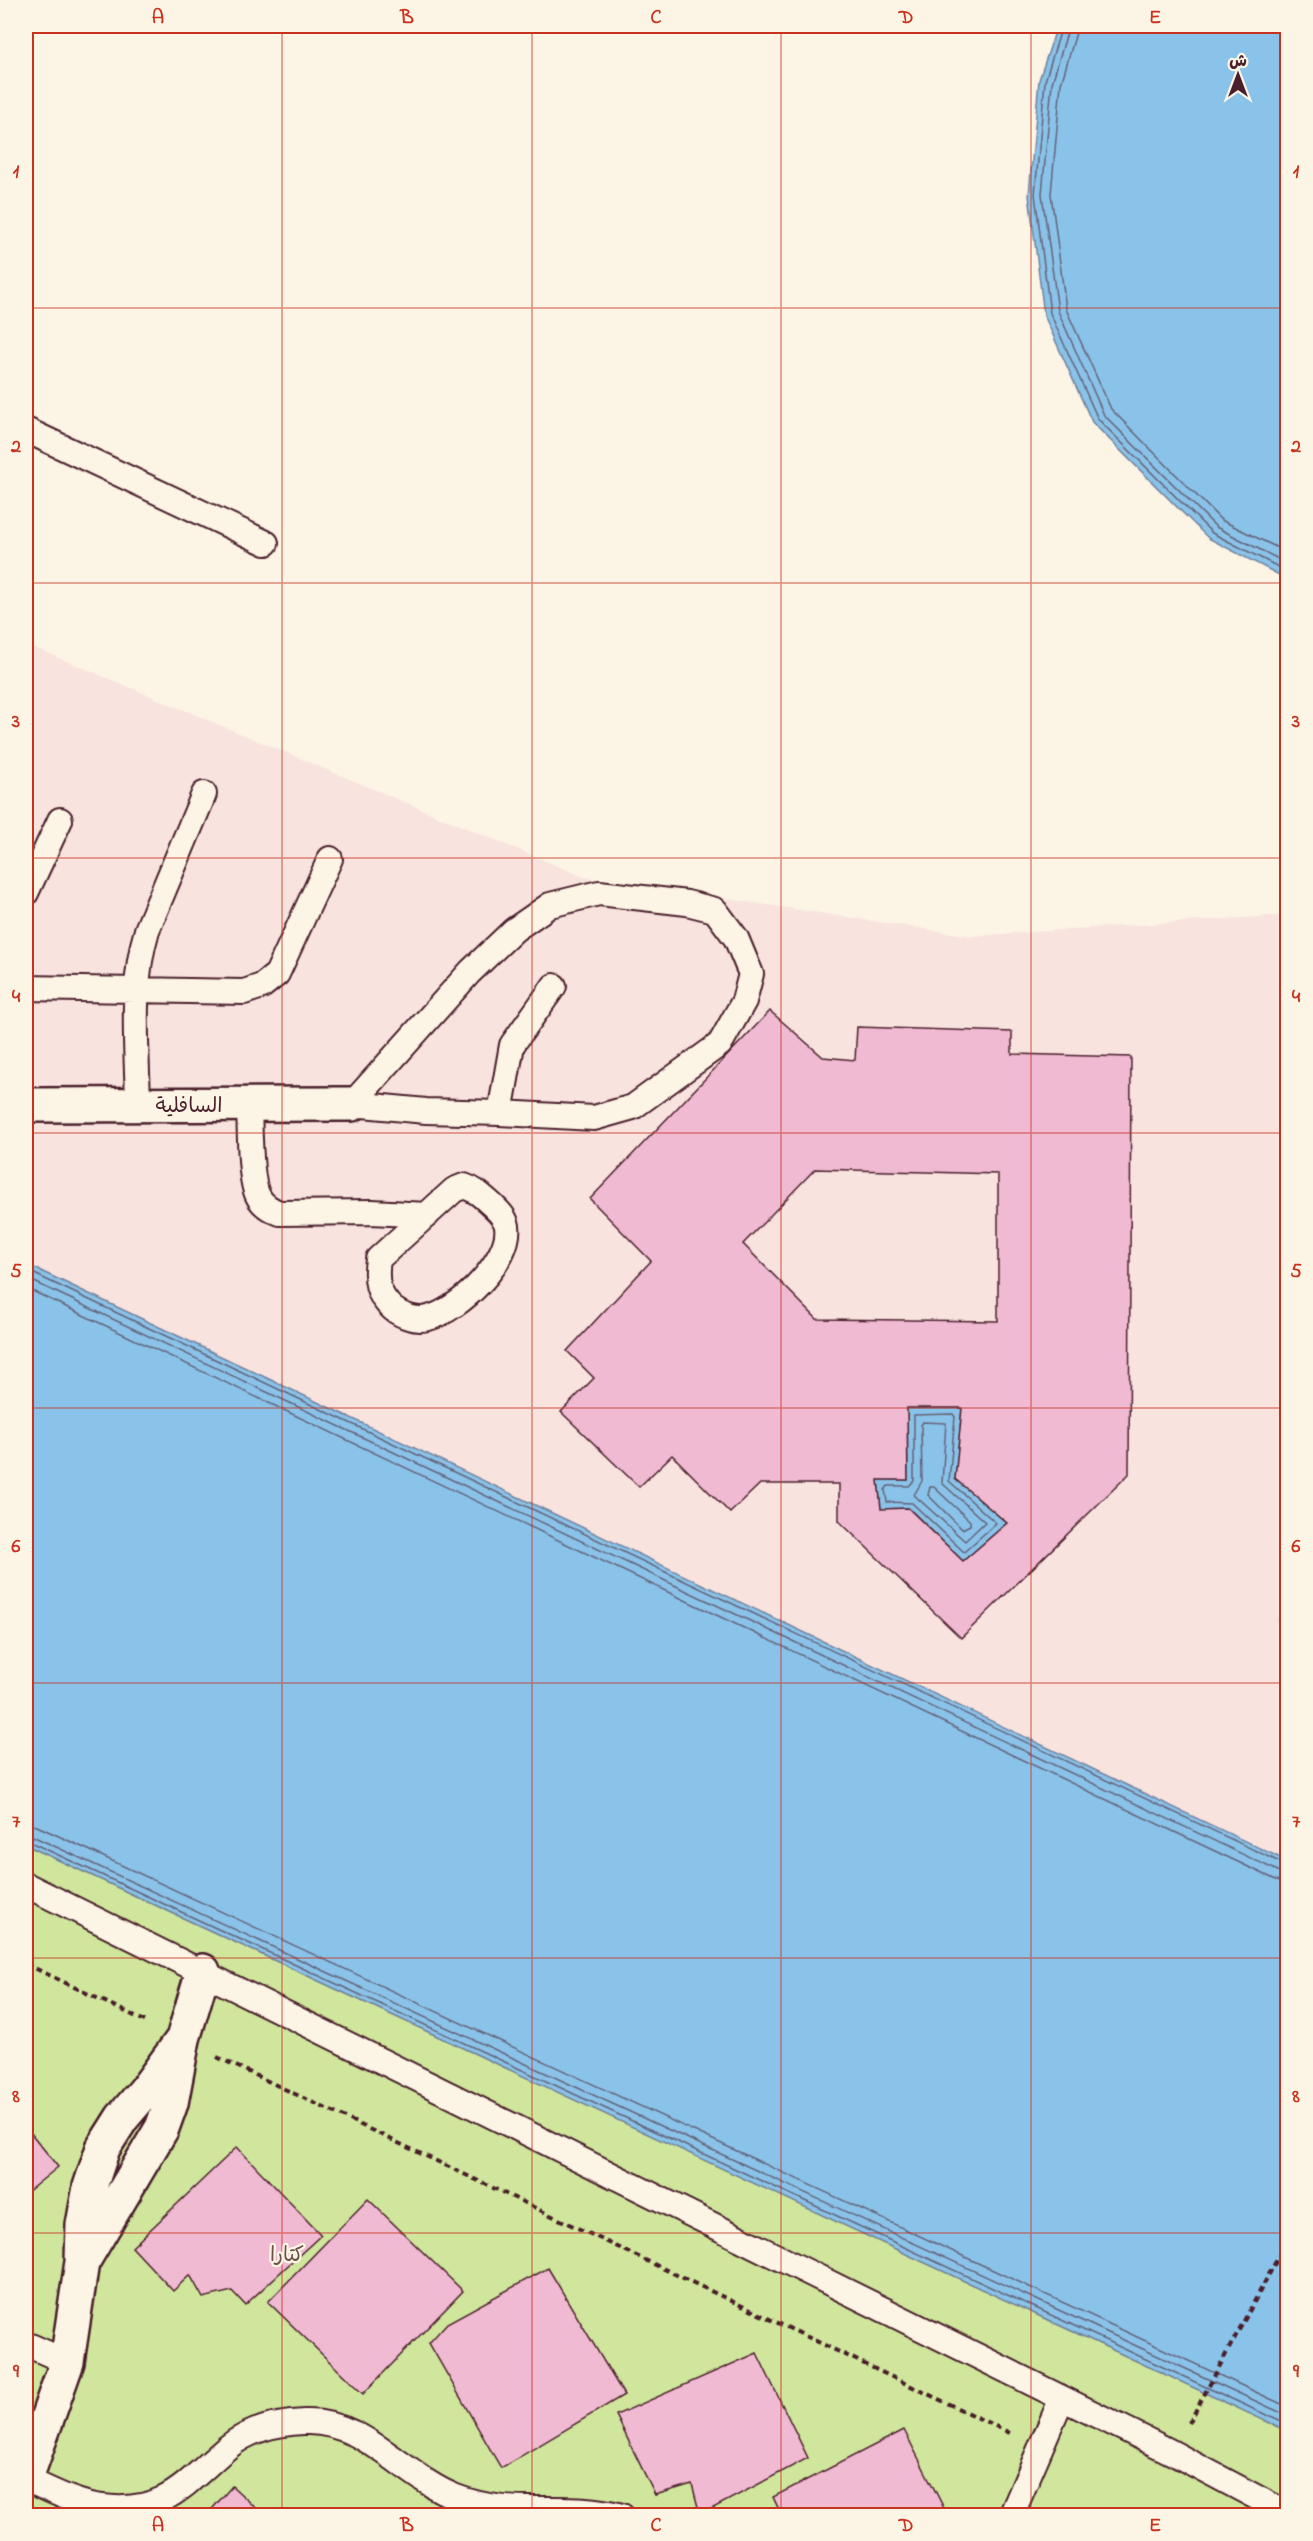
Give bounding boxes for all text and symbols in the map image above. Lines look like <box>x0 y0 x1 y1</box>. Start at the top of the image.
text: A <box>152 4 164 33</box>
text: B <box>399 4 414 33</box>
text: C <box>651 4 662 33</box>
text: D <box>898 4 913 33</box>
text: E <box>1149 4 1161 33</box>
north arrow <box>1208 45 1268 105</box>
text: ش <box>1229 50 1247 74</box>
text: 1 <box>13 158 20 187</box>
text: 1 <box>1293 158 1300 187</box>
text: 2 <box>10 433 21 462</box>
text: 2 <box>1290 433 1301 462</box>
text: 3 <box>11 708 20 737</box>
text: 3 <box>1291 708 1300 737</box>
text: 4 <box>12 983 21 1012</box>
text: 4 <box>1292 983 1301 1012</box>
street label: السافلية <box>156 1092 223 1122</box>
text: 5 <box>10 1258 22 1287</box>
text: 5 <box>1290 1258 1302 1287</box>
text: 6 <box>12 1533 21 1562</box>
text: 6 <box>1292 1533 1301 1562</box>
text: 7 <box>12 1808 21 1837</box>
text: 7 <box>1292 1808 1301 1837</box>
text: 8 <box>11 2083 20 2112</box>
text: 8 <box>1291 2083 1300 2112</box>
park label: كتارا <box>270 2241 304 2271</box>
text: 9 <box>12 2358 20 2387</box>
text: 9 <box>1292 2358 1300 2387</box>
text: A <box>152 2512 164 2541</box>
text: B <box>399 2512 414 2541</box>
text: C <box>651 2512 662 2541</box>
text: D <box>898 2512 913 2541</box>
text: E <box>1149 2512 1161 2541</box>

